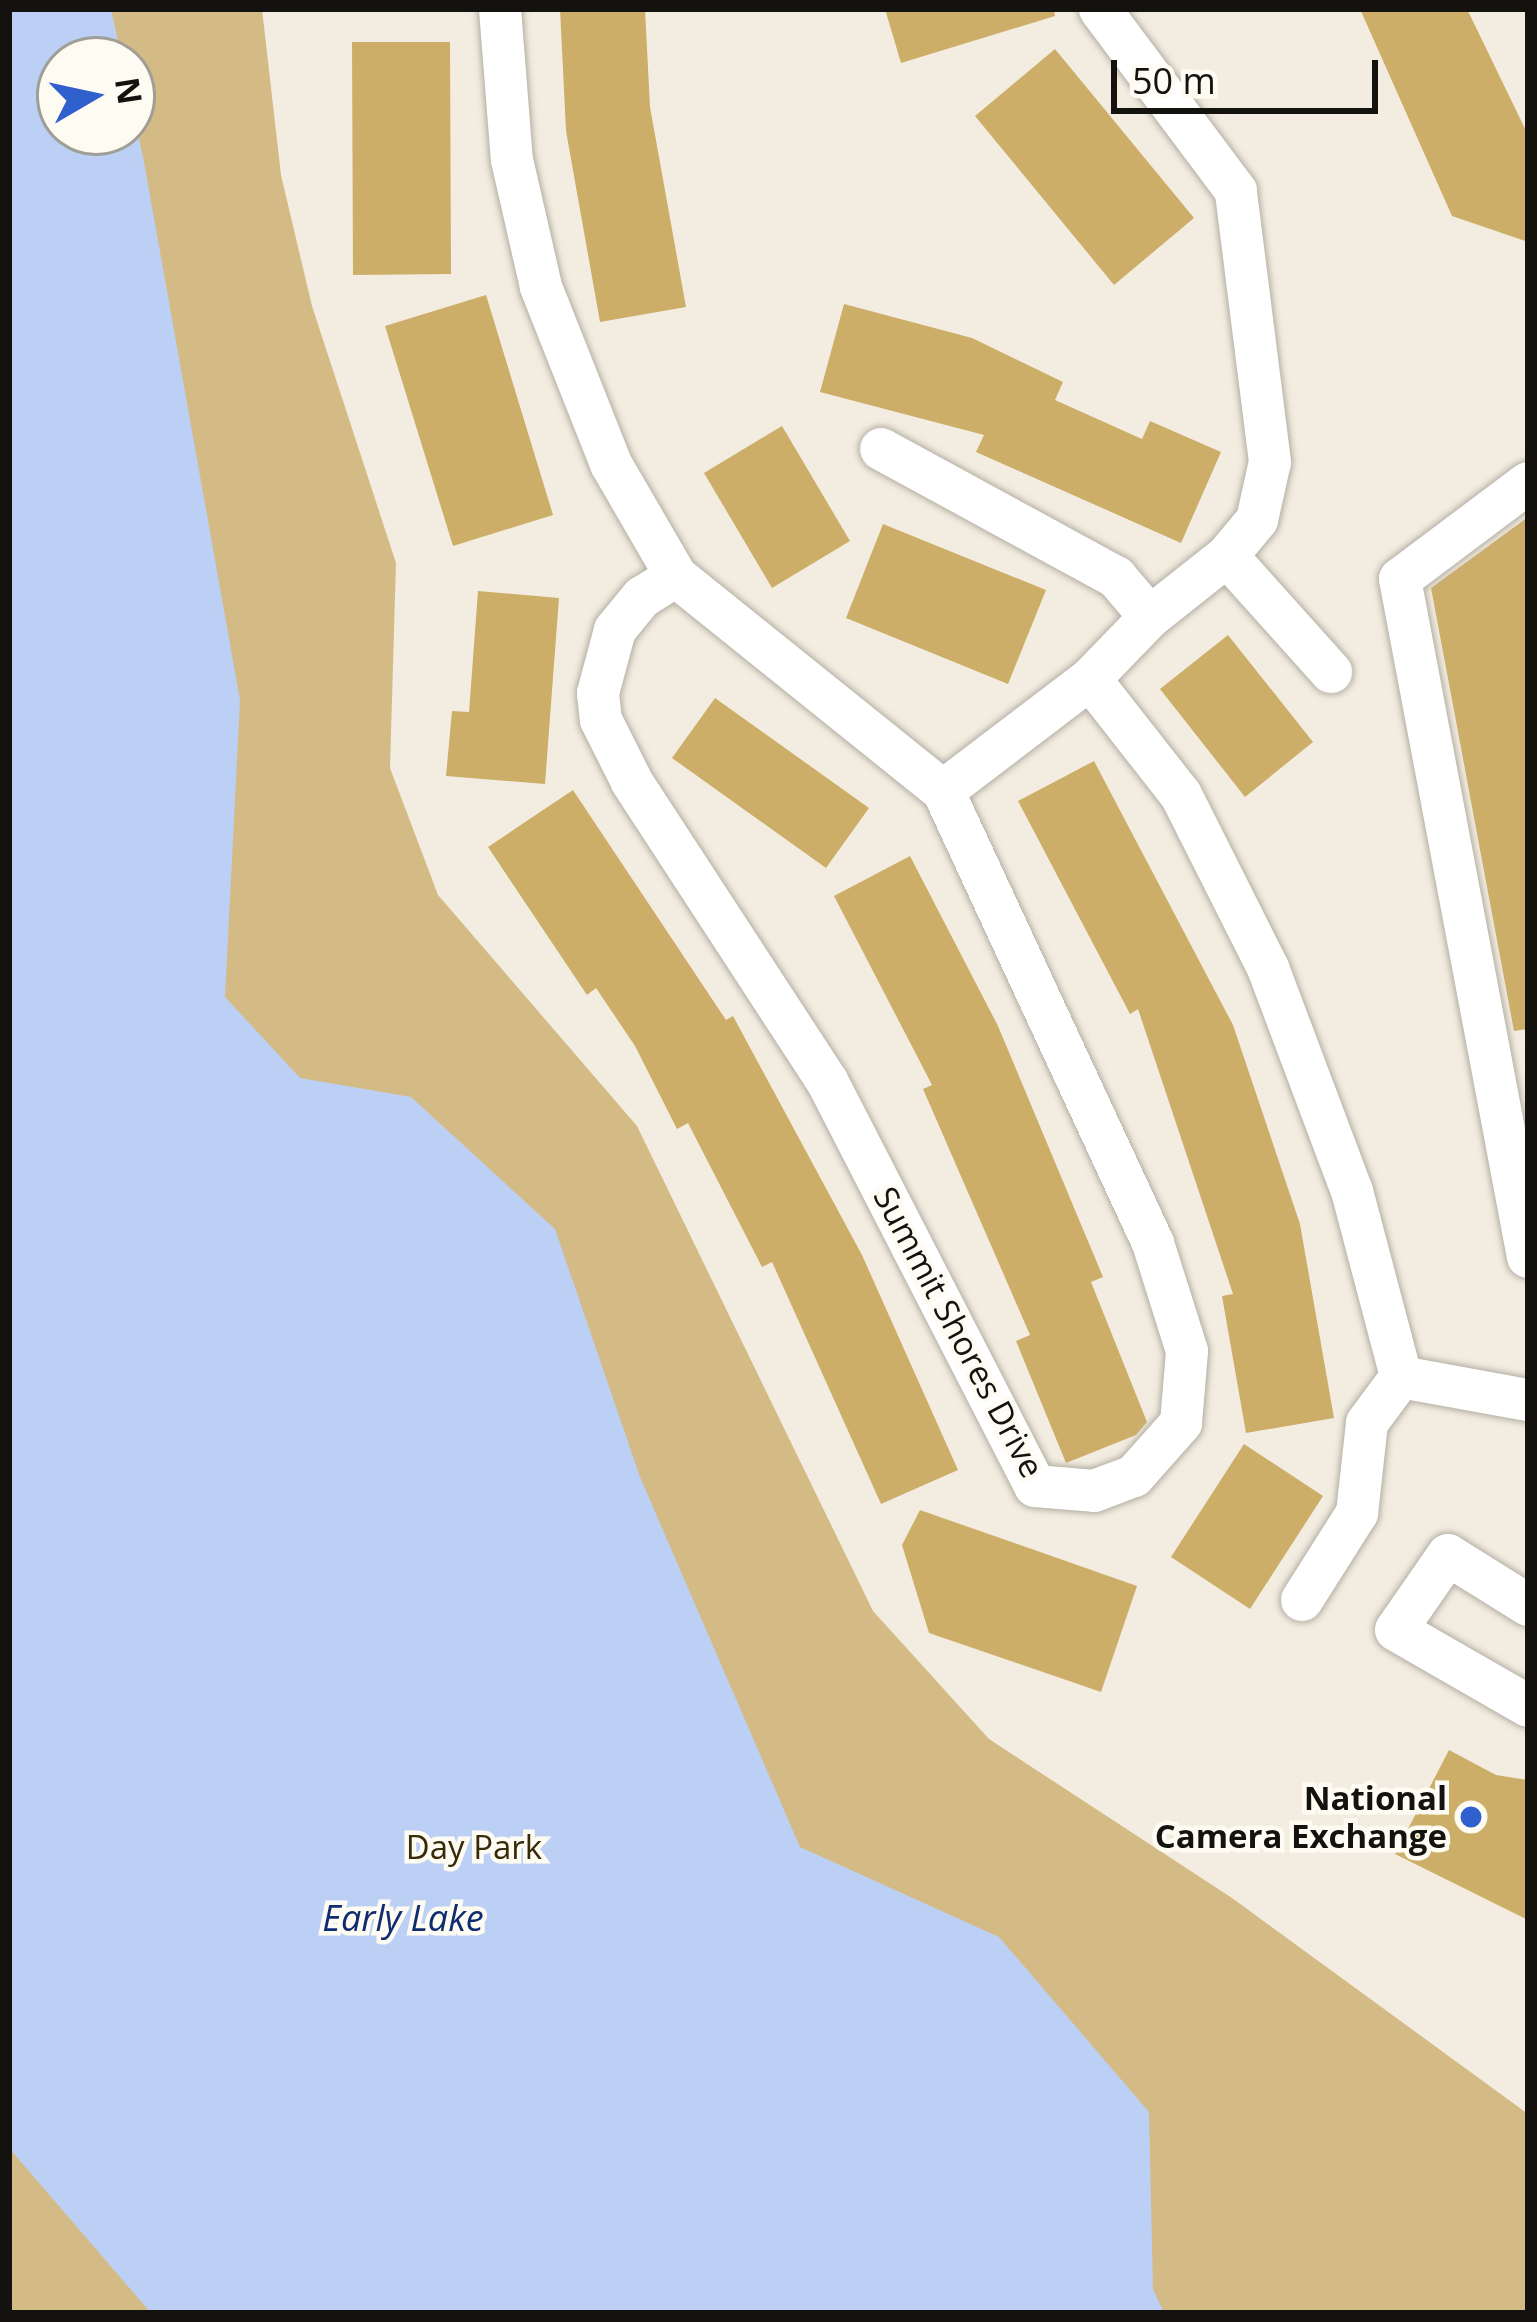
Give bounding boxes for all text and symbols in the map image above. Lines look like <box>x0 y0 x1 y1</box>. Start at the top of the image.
north arrow <box>36 36 156 156</box>
scale bar <box>1117 36 1384 110</box>
text: 50 m <box>1132 56 1216 105</box>
text: N <box>105 74 153 108</box>
street label: Summit Shores Drive <box>866 1180 1052 1484</box>
place label: National Camera Exchange <box>1155 1778 1447 1856</box>
marker: National Camera Exchange <box>1458 1804 1484 1830</box>
park label: Day Park <box>406 1827 542 1867</box>
water label: Early Lake <box>322 1896 484 1940</box>

